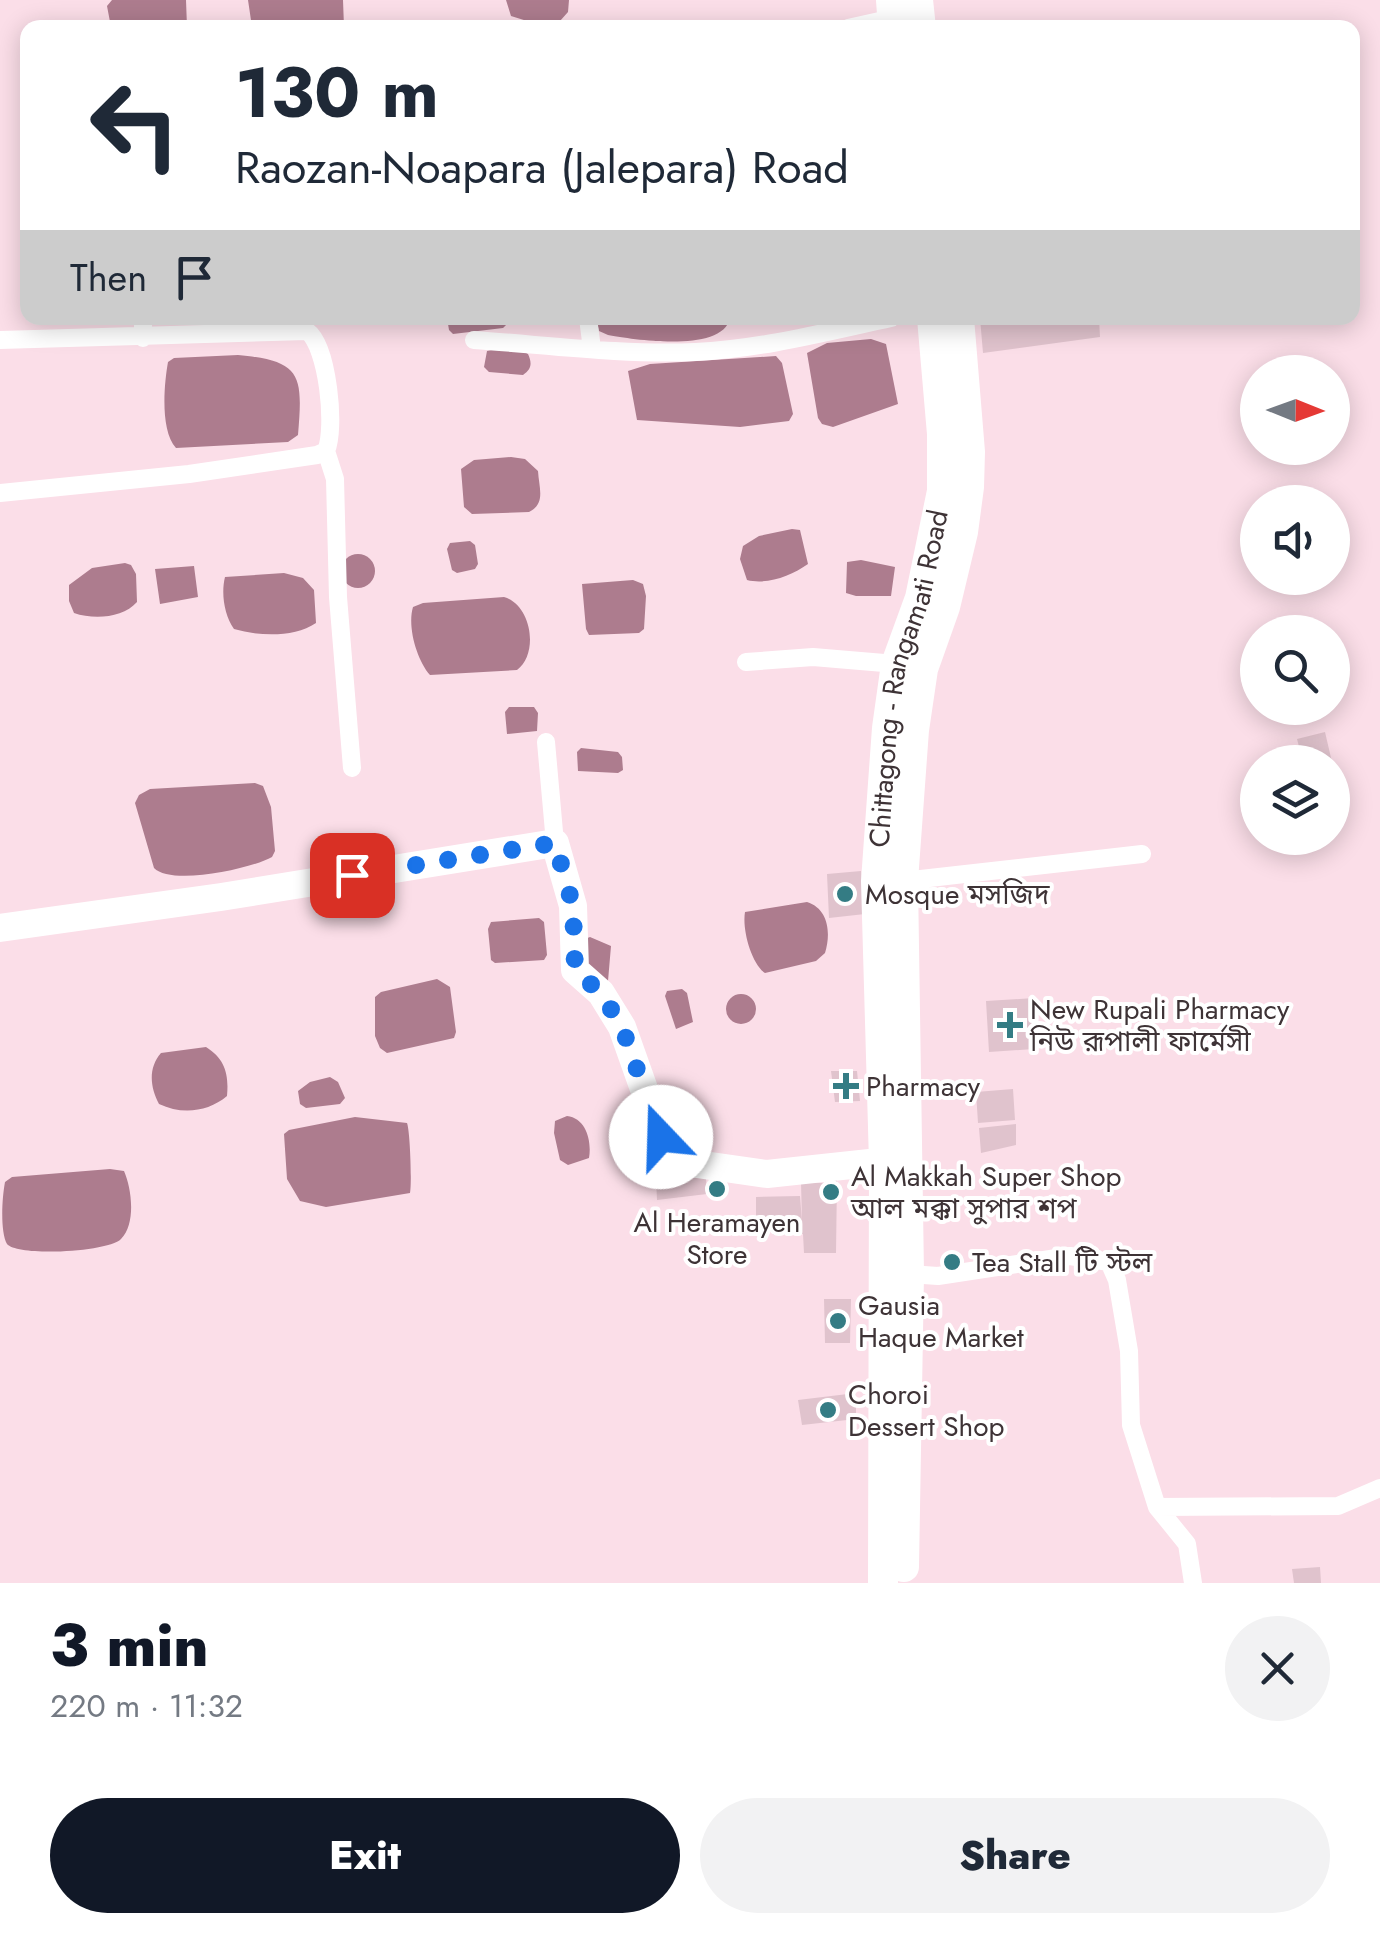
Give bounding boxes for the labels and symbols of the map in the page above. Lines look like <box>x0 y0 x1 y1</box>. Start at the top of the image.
north arrow <box>1240 355 1350 465</box>
street label: Chittagong - Rangamati Road <box>858 506 959 849</box>
pin <box>310 833 395 918</box>
place label: Mosque মসজিদ <box>865 874 1050 915</box>
marker: Mosque মসজিদ <box>834 883 856 905</box>
place label: New Rupali Pharmacy নিউ রূপালী ফার্মেসী <box>1029 989 1290 1062</box>
marker: New Rupali Pharmacy নিউ রূপালী ফার্মেসী <box>999 1014 1021 1036</box>
place label: Pharmacy <box>866 1066 981 1107</box>
marker: Pharmacy <box>835 1075 857 1097</box>
position arrow <box>609 1085 713 1189</box>
place label: Al Makkah Super Shop আল মক্কা সুপার শপ <box>850 1156 1121 1229</box>
marker: Al Heramayen Store <box>706 1178 728 1200</box>
marker: Al Makkah Super Shop আল মক্কা সুপার শপ <box>820 1181 842 1203</box>
place label: Al Heramayen Store <box>633 1202 801 1275</box>
place label: Tea Stall টি স্টল <box>972 1242 1153 1283</box>
marker: Tea Stall টি স্টল <box>941 1251 963 1273</box>
place label: Gausia Haque Market <box>858 1285 1024 1358</box>
marker: Gausia Haque Market <box>827 1310 849 1332</box>
place label: Choroi Dessert Shop <box>848 1374 1004 1447</box>
marker: Choroi Dessert Shop <box>817 1399 839 1421</box>

